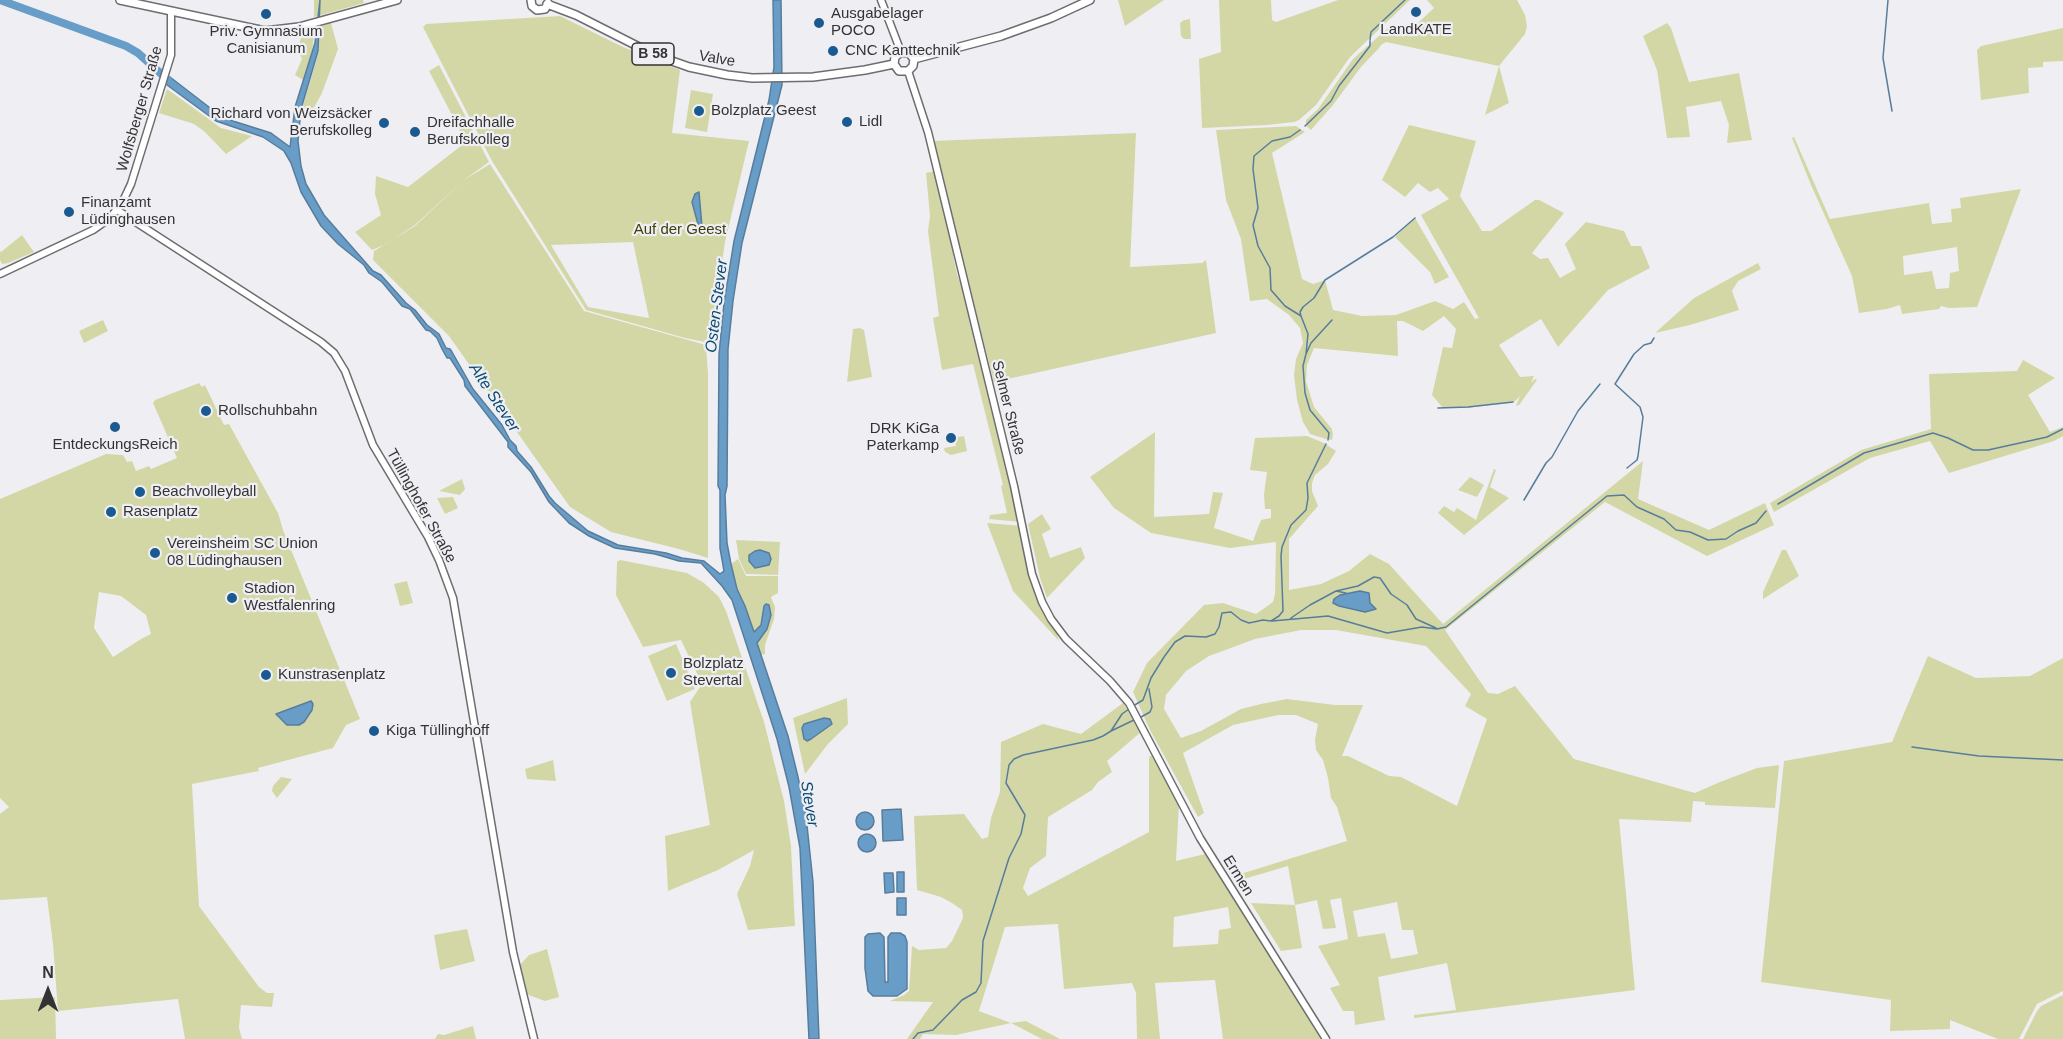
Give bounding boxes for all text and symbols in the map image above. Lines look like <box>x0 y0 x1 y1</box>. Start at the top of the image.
place label: Ausgabelager POCO <box>831 5 924 40</box>
marker: LandKATE <box>1409 5 1423 19</box>
marker: Priv. Gymnasium Canisianum <box>259 7 273 21</box>
marker: Ausgabelager POCO <box>812 16 826 30</box>
place label: LandKATE <box>1380 21 1452 39</box>
place label: Priv. Gymnasium Canisianum <box>209 23 323 58</box>
place label: CNC Kanttechnik <box>845 42 960 60</box>
road number: B 58 <box>632 43 674 65</box>
street label: Wolfsberger Straße <box>113 44 167 174</box>
marker: CNC Kanttechnik <box>826 44 840 58</box>
street label: Valve <box>698 47 736 71</box>
place label: Bolzplatz Geest <box>711 102 816 120</box>
marker: Bolzplatz Geest <box>692 104 706 118</box>
place label: Richard von Weizsäcker Berufskolleg <box>211 105 372 140</box>
place label: Lidl <box>859 113 882 131</box>
place label: Dreifachhalle Berufskolleg <box>427 114 515 149</box>
marker: Lidl <box>840 115 854 129</box>
marker: Richard von Weizsäcker Berufskolleg <box>377 116 391 130</box>
marker: Dreifachhalle Berufskolleg <box>408 125 422 139</box>
place label: Finanzamt Lüdinghausen <box>81 194 175 229</box>
marker: Finanzamt Lüdinghausen <box>62 205 76 219</box>
park label: Auf der Geest <box>634 221 726 239</box>
water label: Osten-Stever <box>702 258 732 354</box>
street label: Selmer Straße <box>988 359 1028 457</box>
water label: Alte Stever <box>465 360 523 436</box>
place label: Rollschuhbahn <box>218 402 317 420</box>
marker: Rollschuhbahn <box>199 404 213 418</box>
marker: EntdeckungsReich <box>108 420 122 434</box>
place label: DRK KiGa Paterkamp <box>866 420 939 455</box>
marker: DRK KiGa Paterkamp <box>944 431 958 445</box>
place label: EntdeckungsReich <box>52 436 178 454</box>
street label: Tüllinghofer Straße <box>382 446 460 566</box>
place label: Beachvolleyball <box>152 483 256 501</box>
marker: Beachvolleyball <box>133 485 147 499</box>
place label: Rasenplatz <box>123 503 198 521</box>
marker: Rasenplatz <box>104 505 118 519</box>
place label: Vereinsheim SC Union 08 Lüdinghausen <box>167 535 318 570</box>
marker: Vereinsheim SC Union 08 Lüdinghausen <box>148 546 162 560</box>
place label: Stadion Westfalenring <box>244 580 335 615</box>
marker: Stadion Westfalenring <box>225 591 239 605</box>
place label: Bolzplatz Stevertal <box>683 655 744 690</box>
place label: Kunstrasenplatz <box>278 666 386 684</box>
marker: Bolzplatz Stevertal <box>664 666 678 680</box>
marker: Kunstrasenplatz <box>259 668 273 682</box>
place label: Kiga Tüllinghoff <box>386 722 489 740</box>
marker: Kiga Tüllinghoff <box>367 724 381 738</box>
water label: Stever <box>796 780 822 828</box>
street label: Ermen <box>1219 852 1257 900</box>
north arrow <box>18 961 78 1021</box>
text: N <box>42 964 54 981</box>

